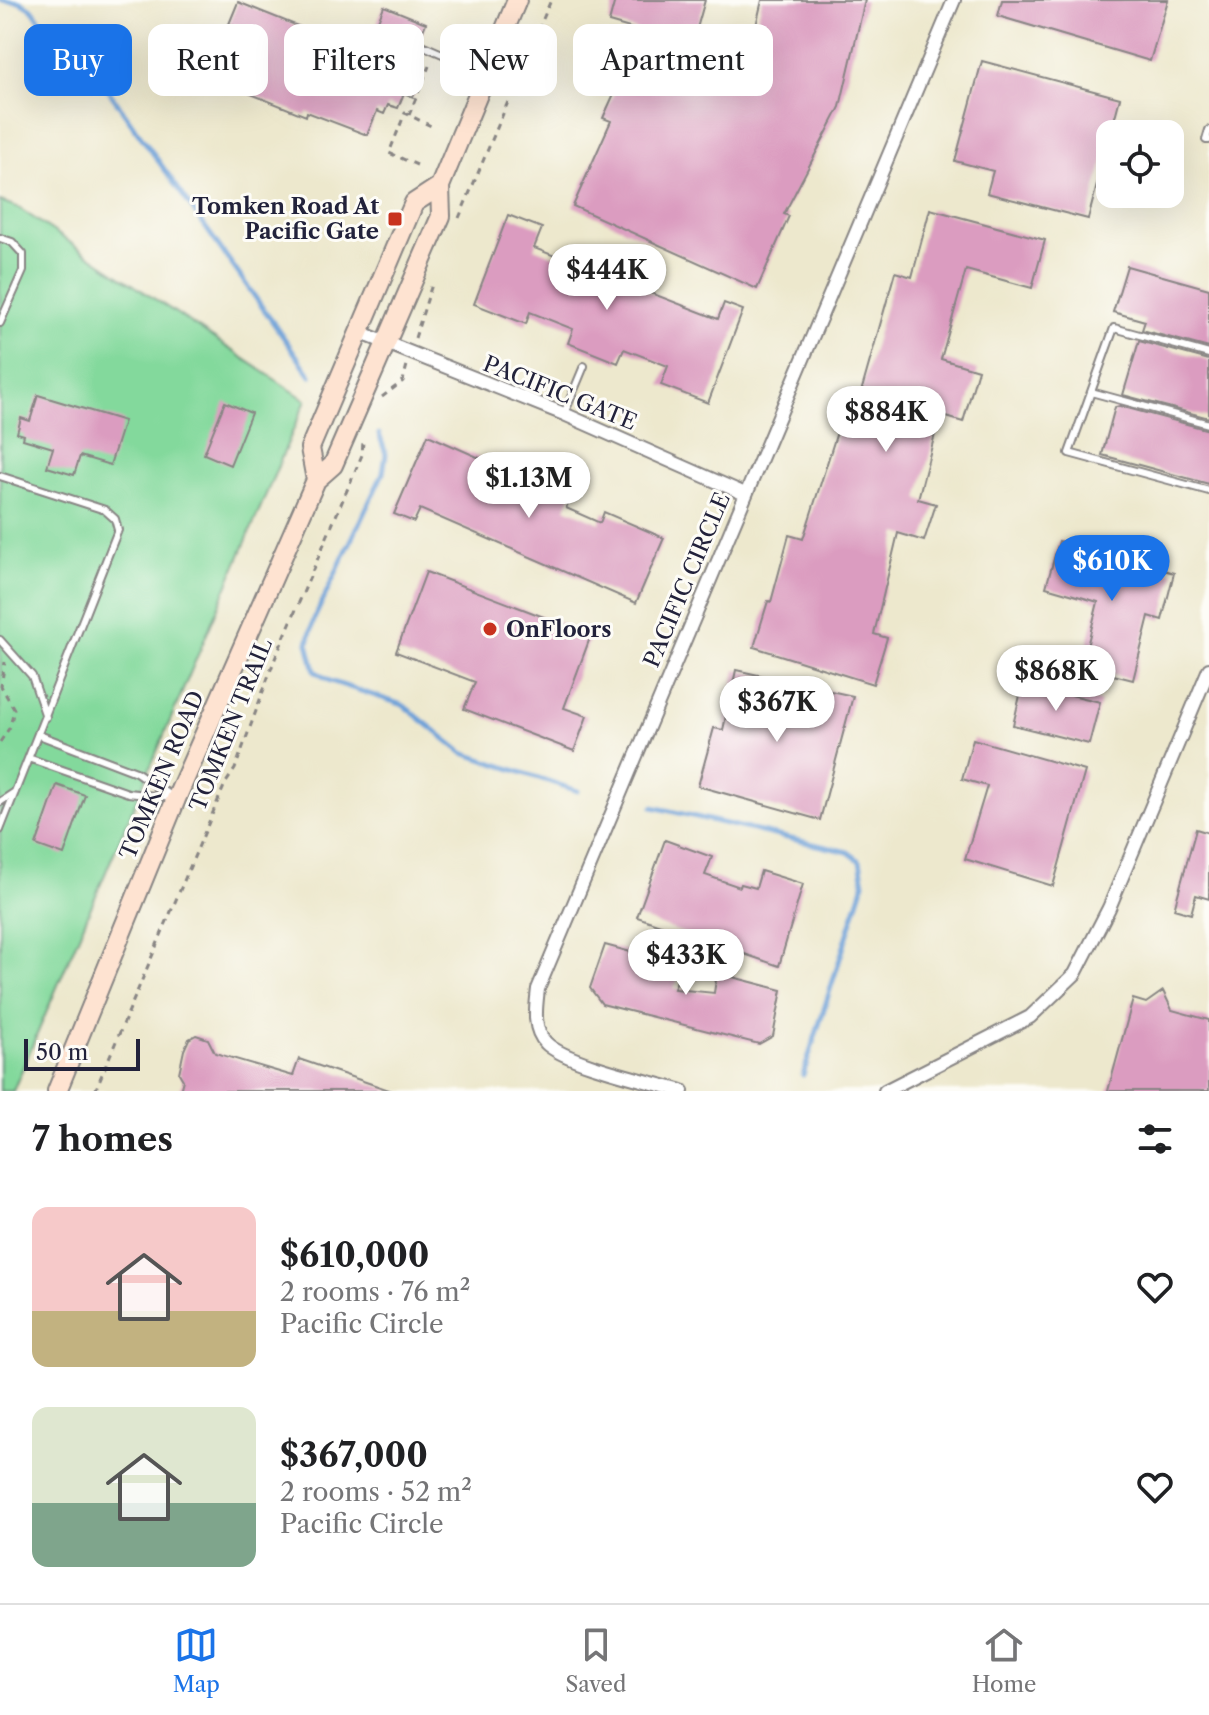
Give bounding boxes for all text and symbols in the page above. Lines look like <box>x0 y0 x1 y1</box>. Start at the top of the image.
chip: Buy <box>24 24 132 96</box>
chip: Rent <box>148 24 268 96</box>
chip: Filters <box>284 24 424 96</box>
chip: New <box>440 24 557 96</box>
chip: Apartment <box>573 24 773 96</box>
map controls <box>1096 120 1184 208</box>
button: locate <box>1096 120 1184 208</box>
place label: Tomken Road At Pacific Gate <box>192 193 379 245</box>
marker: Tomken Road At Pacific Gate <box>386 210 404 228</box>
pin: $444K <box>551 244 663 312</box>
text: $444K <box>566 254 648 286</box>
street label: PACIFIC GATE <box>479 350 641 436</box>
pin: $884K <box>830 386 942 454</box>
text: $884K <box>845 396 927 428</box>
pin: $1.13M <box>464 452 594 520</box>
text: $1.13M <box>485 462 573 494</box>
street label: PACIFIC CIRCLE <box>638 489 736 671</box>
pin: $610K <box>1056 535 1168 603</box>
text: $610K <box>1073 545 1151 577</box>
place label: OnFloors <box>506 616 612 643</box>
marker: OnFloors <box>481 620 499 638</box>
street label: TOMKEN TRAIL <box>184 634 278 815</box>
pin: $868K <box>1000 645 1112 713</box>
text: $868K <box>1015 655 1097 687</box>
pin: $367K <box>721 676 833 744</box>
text: $367K <box>738 686 816 718</box>
street label: TOMKEN ROAD <box>114 687 210 863</box>
pin: $433K <box>630 929 742 997</box>
text: $433K <box>646 939 726 971</box>
scale bar <box>24 1035 140 1071</box>
text: 50 m <box>36 1039 88 1066</box>
icon: filters <box>1133 1117 1177 1161</box>
text: 7 homes <box>32 1118 173 1160</box>
text: $610,000 <box>280 1234 429 1276</box>
icon: home <box>96 1239 192 1335</box>
icon: heart <box>1133 1265 1177 1309</box>
text: 2 rooms · 76 m² <box>280 1276 470 1308</box>
text: Pacific Circle <box>280 1308 444 1340</box>
text: $367,000 <box>280 1434 428 1476</box>
icon: home <box>96 1439 192 1535</box>
icon: heart <box>1133 1465 1177 1509</box>
text: 2 rooms · 52 m² <box>280 1476 472 1508</box>
text: Pacific Circle <box>280 1508 444 1540</box>
tab: Map <box>173 1623 220 1698</box>
tab: Saved <box>565 1623 626 1698</box>
tab: Home <box>972 1623 1036 1698</box>

